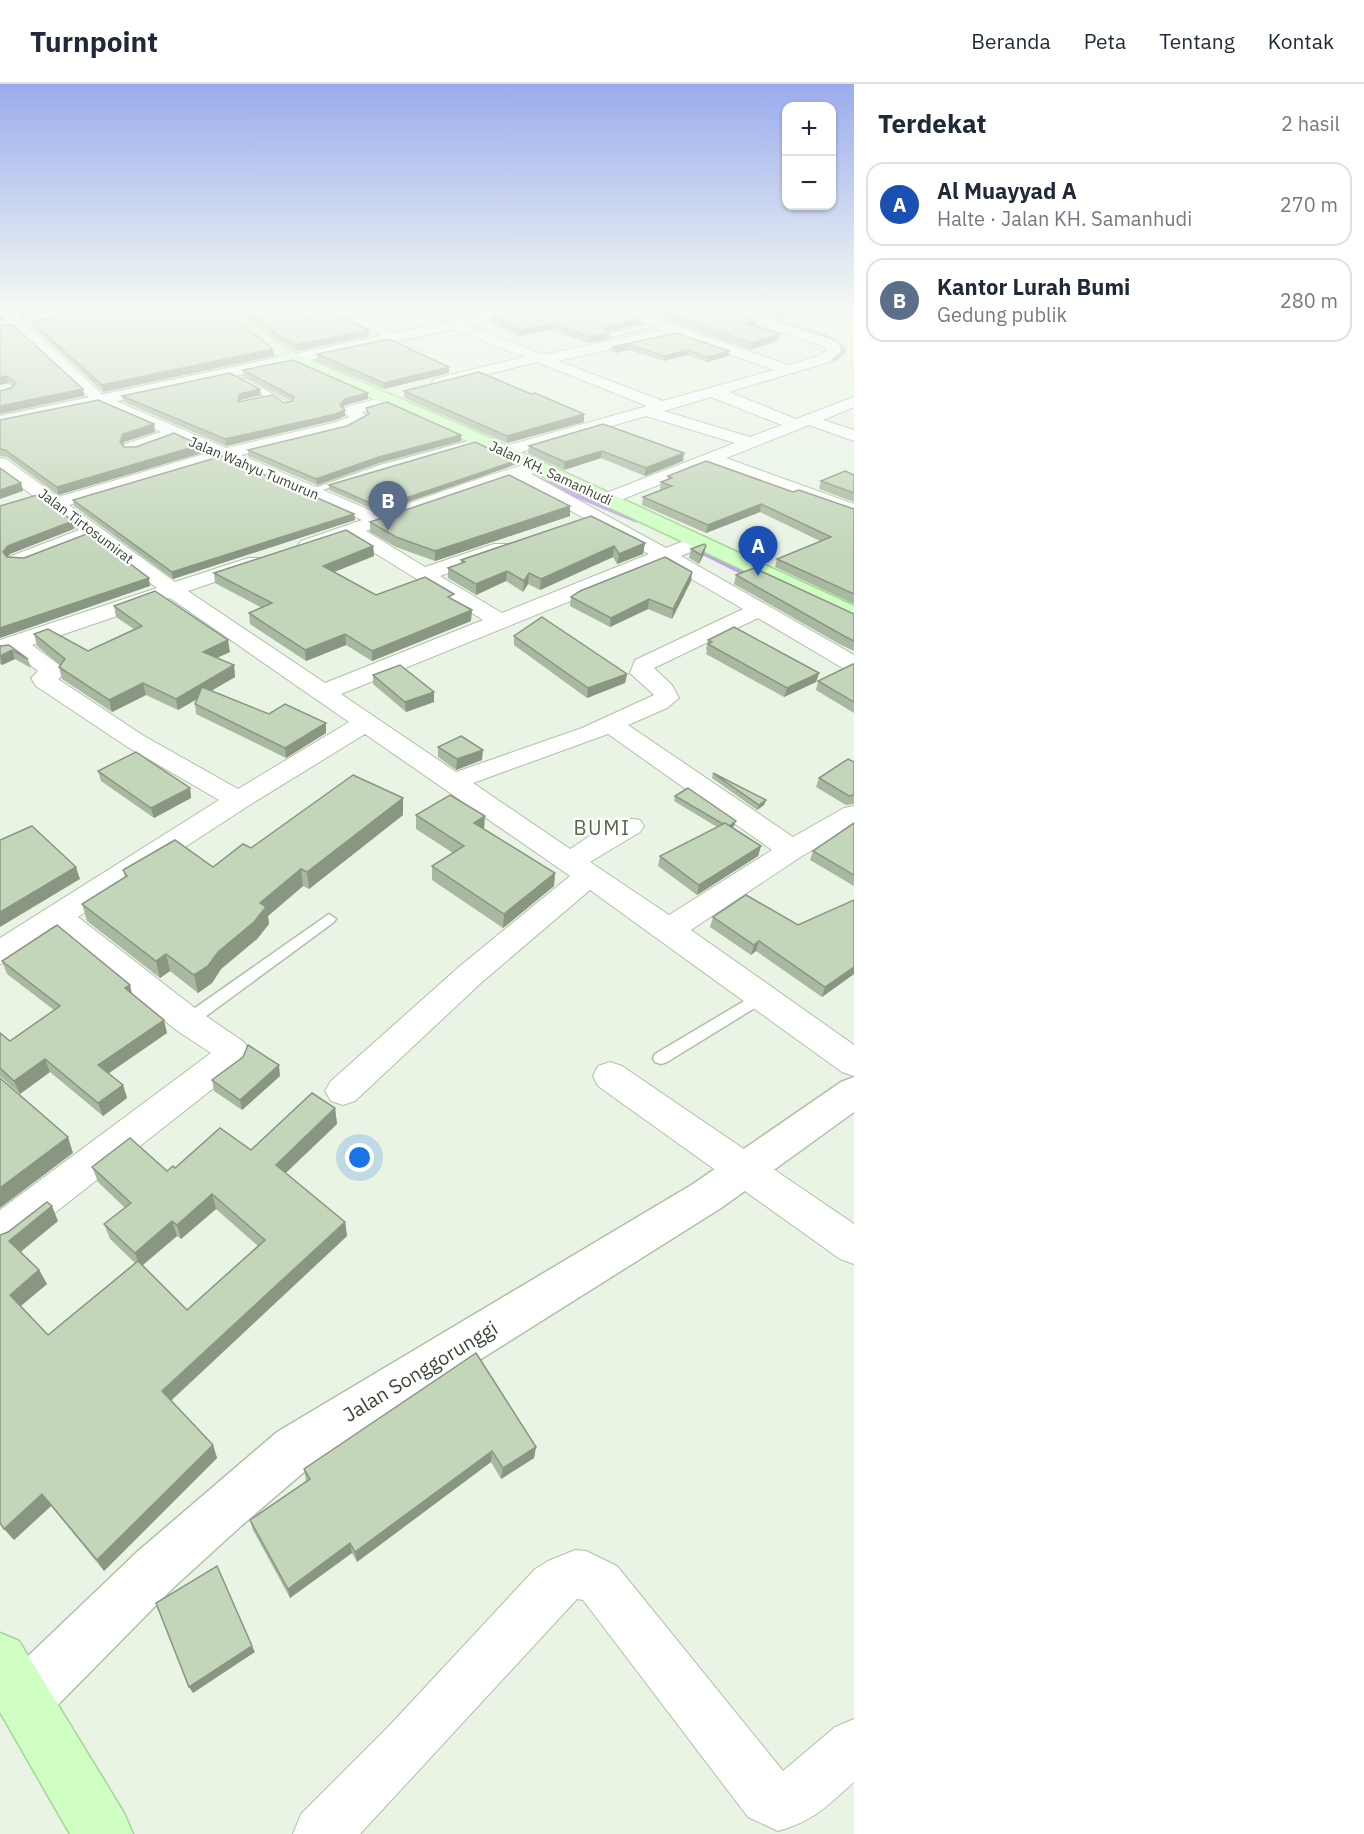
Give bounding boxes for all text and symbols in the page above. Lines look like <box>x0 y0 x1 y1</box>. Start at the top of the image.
text: Turnpoint <box>30 23 158 60</box>
text: Beranda <box>971 27 1051 55</box>
text: Peta <box>1084 27 1126 55</box>
text: Tentang <box>1159 27 1235 55</box>
text: Kontak <box>1268 27 1334 55</box>
map controls <box>782 102 836 210</box>
button: + <box>782 102 836 156</box>
text: Terdekat <box>878 106 987 140</box>
text: 2 hasil <box>1281 110 1340 137</box>
button: − <box>782 156 836 210</box>
text: Al Muayyad A <box>937 176 1077 205</box>
text: A <box>893 191 906 218</box>
text: 270 m <box>1280 191 1338 218</box>
text: Halte · Jalan KH. Samanhudi <box>937 205 1192 232</box>
text: Kantor Lurah Bumi <box>937 272 1130 301</box>
text: B <box>893 287 906 314</box>
text: 280 m <box>1280 287 1338 314</box>
text: Gedung publik <box>937 301 1067 328</box>
street label: Jalan Wahyu Tumurun <box>186 432 322 504</box>
street label: Jalan KH. Samanhudi <box>487 437 615 509</box>
pin: B <box>368 482 408 531</box>
street label: Jalan Tirtosumirat <box>35 484 137 568</box>
pin: A <box>738 526 777 576</box>
district label: BUMI <box>574 814 630 841</box>
your location <box>345 1143 374 1172</box>
street label: Jalan Songgorunggi <box>338 1314 502 1428</box>

